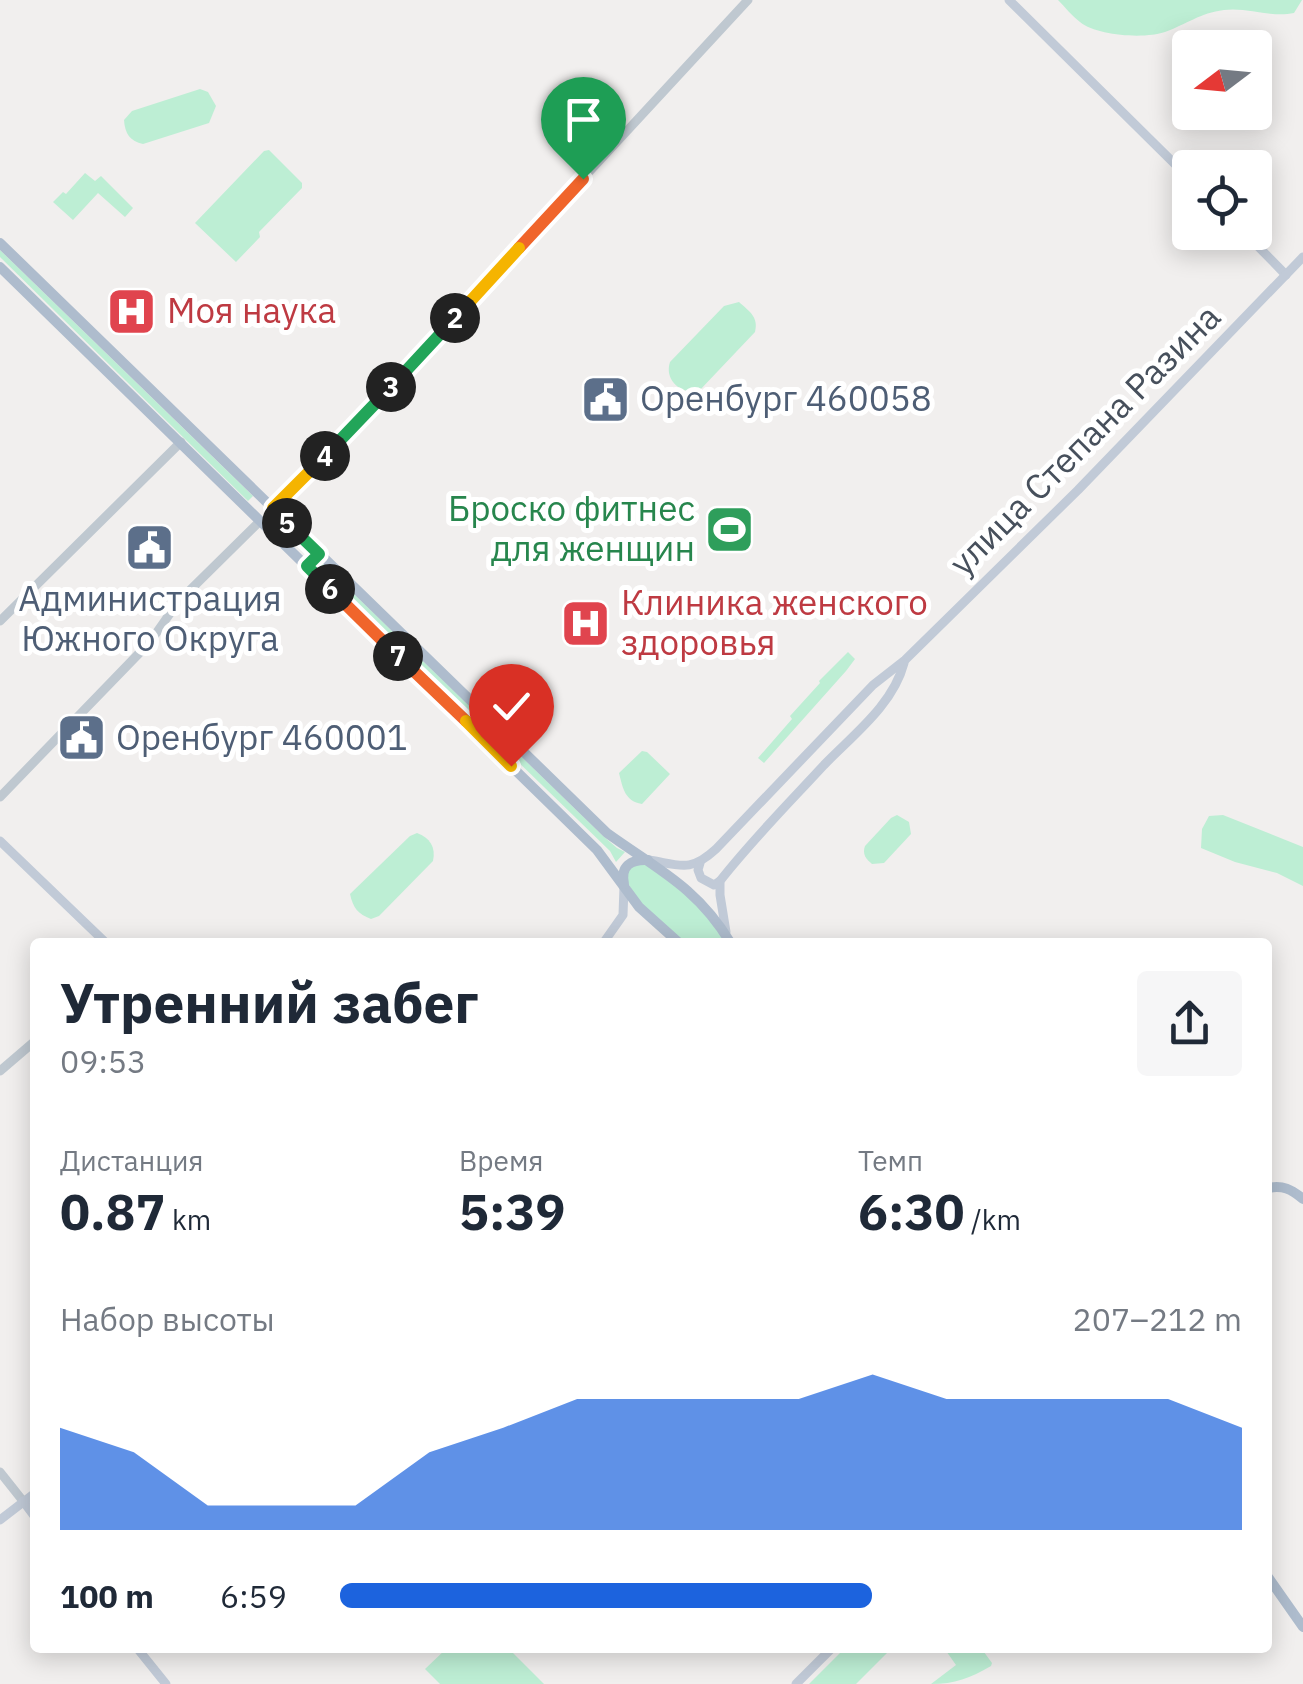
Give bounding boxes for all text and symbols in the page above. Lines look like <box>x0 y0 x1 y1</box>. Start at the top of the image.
north arrow <box>1172 30 1272 130</box>
map controls <box>1172 30 1272 250</box>
pin <box>541 77 626 180</box>
icon: arrive <box>556 92 611 147</box>
button: locate <box>1172 150 1272 250</box>
hospital icon: Моя наука <box>106 285 158 337</box>
place label: Моя наука <box>167 287 336 333</box>
pin: 2 <box>430 293 480 343</box>
street label: улица Степана Разина <box>939 294 1230 585</box>
text: 2 <box>447 299 463 336</box>
pin: 3 <box>366 362 416 412</box>
text: 3 <box>383 368 399 405</box>
public building icon: Оренбург 460058 <box>579 373 631 425</box>
place label: Оренбург 460058 <box>640 375 932 421</box>
pin: 4 <box>300 431 350 481</box>
text: 4 <box>317 437 333 474</box>
place label: Броско фитнес для женщин <box>448 485 695 571</box>
pin: 5 <box>262 498 312 548</box>
sports icon: Броско фитнес для женщин <box>704 503 756 555</box>
text: 5 <box>279 504 295 541</box>
public building icon: Администрация Южного Округа <box>124 521 176 573</box>
pin: 6 <box>305 564 355 614</box>
text: 6 <box>322 570 338 607</box>
place label: Администрация Южного Округа <box>18 575 282 661</box>
place label: Клиника женского здоровья <box>621 579 928 665</box>
hospital icon: Клиника женского здоровья <box>560 597 612 649</box>
pin: 7 <box>373 631 423 681</box>
text: 7 <box>390 637 406 674</box>
pin <box>469 664 554 767</box>
icon: check <box>484 679 539 734</box>
public building icon: Оренбург 460001 <box>55 712 107 764</box>
place label: Оренбург 460001 <box>116 714 408 760</box>
text: Утренний забег <box>60 967 479 1038</box>
button: share <box>1137 971 1242 1076</box>
text: 09:53 <box>60 1040 146 1082</box>
text: Дистанция <box>60 1142 204 1179</box>
text: Время <box>459 1142 543 1179</box>
text: Темп <box>858 1142 923 1179</box>
text: 0.87 <box>60 1179 166 1244</box>
text: 5:39 <box>459 1179 566 1244</box>
text: 6:30 <box>858 1179 965 1244</box>
text: km <box>166 1201 211 1238</box>
text: /km <box>965 1201 1021 1238</box>
text: Набор высоты <box>60 1298 275 1340</box>
text: 207–212 m <box>1072 1298 1242 1340</box>
text: 100 m <box>60 1575 154 1617</box>
text: 6:59 <box>220 1575 287 1617</box>

